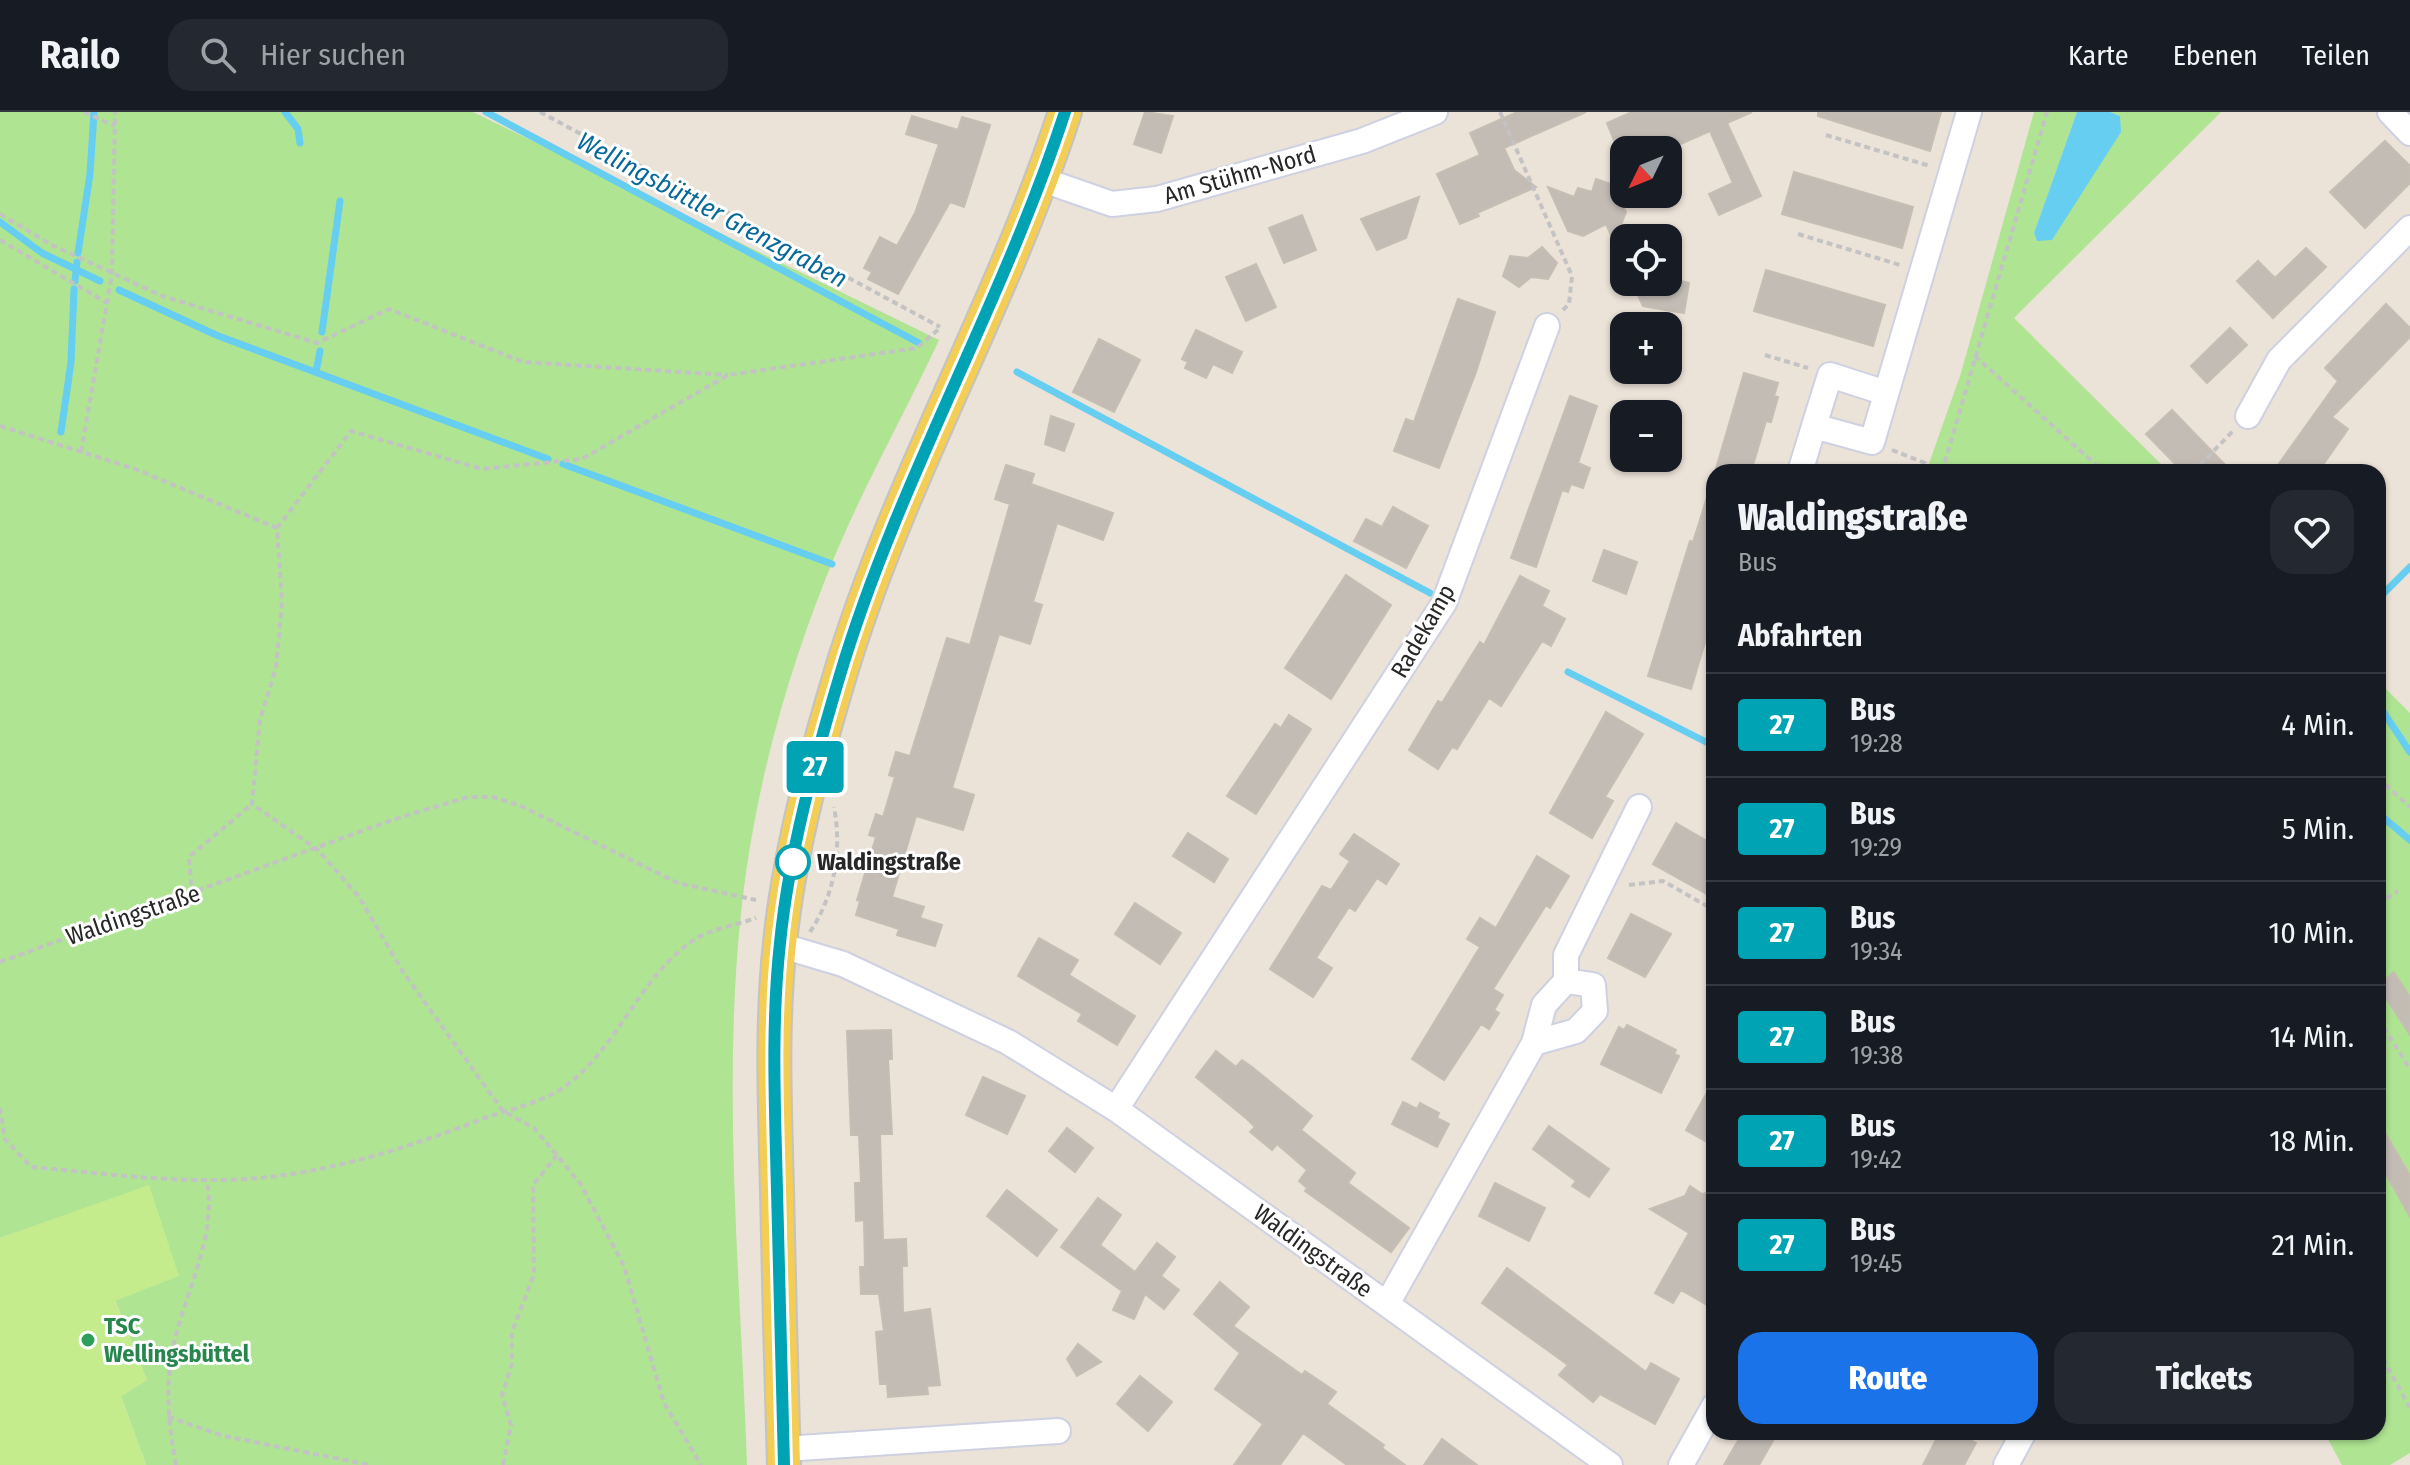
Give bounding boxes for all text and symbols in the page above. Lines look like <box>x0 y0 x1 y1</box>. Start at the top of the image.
search box <box>168 19 728 91</box>
text: Railo <box>40 32 120 78</box>
icon: search <box>196 33 240 77</box>
text: Hier suchen <box>260 37 406 73</box>
text: Karte <box>2068 39 2129 72</box>
text: Ebenen <box>2173 39 2258 72</box>
text: Teilen <box>2302 39 2370 72</box>
water label: Wellingsbüttler Grenzgraben <box>572 126 852 294</box>
north arrow <box>1610 136 1682 208</box>
map controls <box>1610 136 1682 472</box>
street label: Am Stühm-Nord <box>1161 140 1319 210</box>
button: locate <box>1610 224 1682 296</box>
button: + <box>1610 312 1682 384</box>
button: − <box>1610 400 1682 472</box>
button: heart <box>2270 490 2354 574</box>
text: Waldingstraße <box>1738 494 1968 540</box>
text: Bus <box>1738 547 1777 578</box>
street label: Radekamp <box>1385 579 1461 683</box>
text: Abfahrten <box>1738 618 1862 654</box>
text: Bus <box>1850 692 1895 728</box>
text: 4 Min. <box>2281 707 2354 743</box>
text: 27 <box>1770 708 1794 741</box>
text: 19:28 <box>1850 728 1903 759</box>
line badge: 27 <box>779 741 851 793</box>
text: 27 <box>803 750 827 783</box>
text: Bus <box>1850 796 1895 832</box>
text: 5 Min. <box>2282 811 2354 847</box>
text: 27 <box>1770 812 1794 845</box>
text: 19:29 <box>1850 832 1902 863</box>
marker: Waldingstraße <box>776 845 810 879</box>
place label: Waldingstraße <box>817 848 961 876</box>
street label: Waldingstraße <box>62 879 204 951</box>
text: Bus <box>1850 900 1895 936</box>
text: 10 Min. <box>2269 915 2354 951</box>
text: 27 <box>1770 916 1794 949</box>
text: 19:34 <box>1850 936 1903 967</box>
text: Bus <box>1850 1004 1895 1040</box>
text: 14 Min. <box>2270 1019 2354 1055</box>
text: 27 <box>1770 1020 1794 1053</box>
text: 19:38 <box>1850 1040 1903 1071</box>
text: Bus <box>1850 1108 1895 1144</box>
text: 18 Min. <box>2269 1123 2354 1159</box>
text: 27 <box>1770 1124 1794 1157</box>
text: 19:42 <box>1850 1144 1902 1175</box>
street label: Waldingstraße <box>1248 1199 1378 1303</box>
text: Bus <box>1850 1212 1895 1248</box>
text: 21 Min. <box>2272 1227 2354 1263</box>
text: 27 <box>1770 1228 1794 1261</box>
text: 19:45 <box>1850 1248 1902 1279</box>
place label: TSC Wellingsbüttel <box>104 1312 250 1368</box>
marker: TSC Wellingsbüttel <box>79 1331 97 1349</box>
button: Route <box>1738 1332 2038 1424</box>
button: Tickets <box>2054 1332 2354 1424</box>

